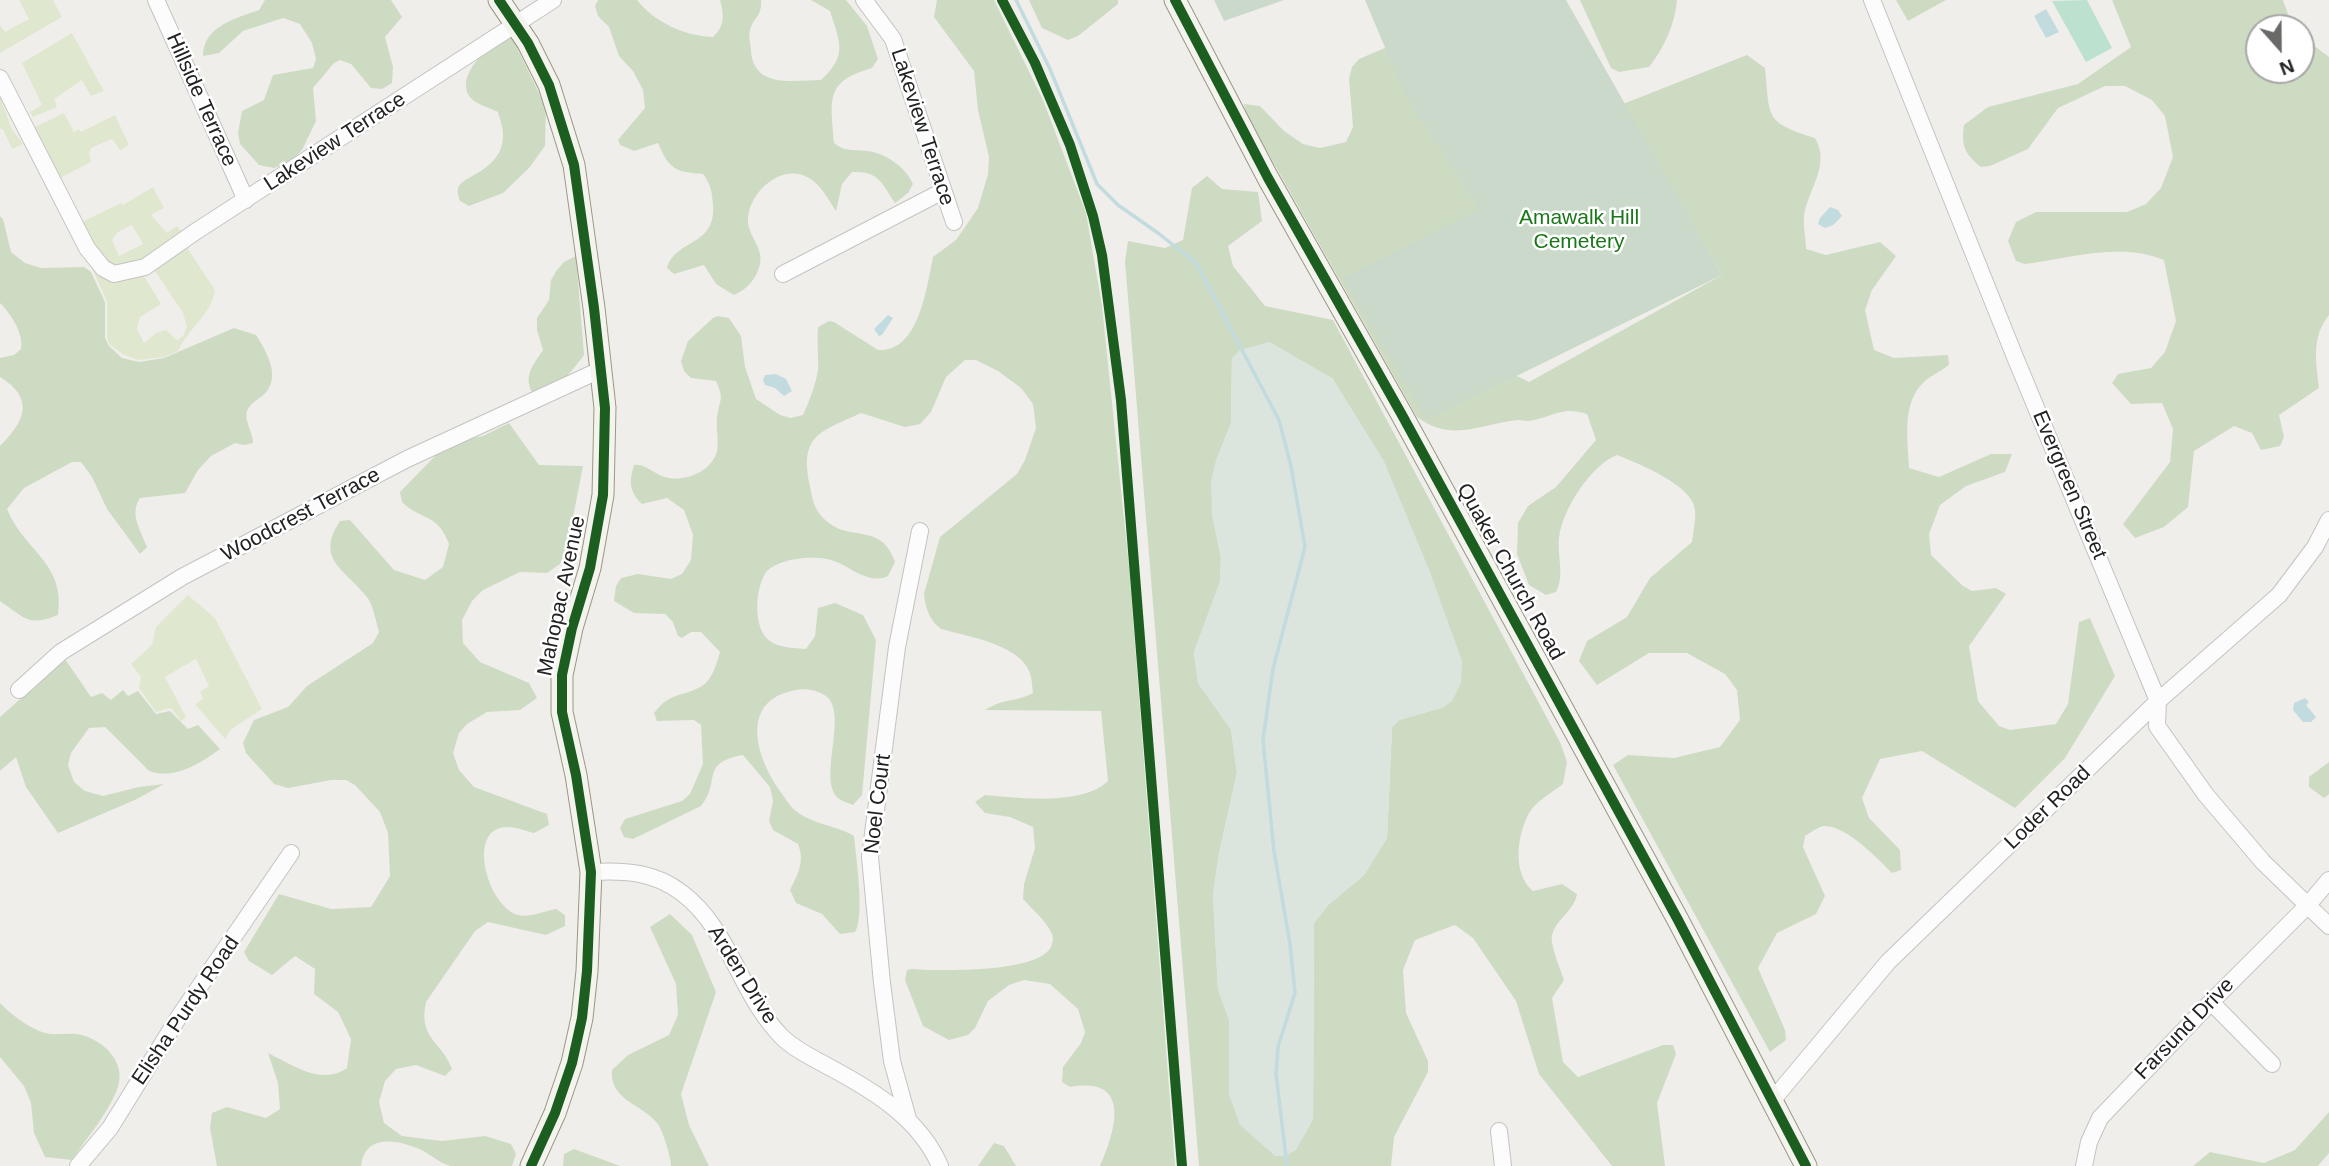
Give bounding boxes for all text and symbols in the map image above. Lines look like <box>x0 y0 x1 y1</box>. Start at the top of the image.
north arrow <box>2245 14 2315 84</box>
street label: Hillside Terrace <box>160 29 242 171</box>
street label: Lakeview Terrace <box>885 45 959 209</box>
text: N <box>2277 55 2297 79</box>
street label: Lakeview Terrace <box>260 87 410 197</box>
park label: Amawalk Hill Cemetery <box>1519 205 1639 255</box>
street label: Evergreen Street <box>2026 407 2112 563</box>
street label: Woodcrest Terrace <box>217 463 385 567</box>
street label: Quaker Church Road <box>1451 479 1569 665</box>
street label: Mahopac Avenue <box>533 514 591 678</box>
street label: Noel Court <box>859 753 897 855</box>
street label: Loder Road <box>2000 761 2096 855</box>
street label: Arden Drive <box>702 921 782 1029</box>
street label: Elisha Purdy Road <box>127 932 245 1090</box>
street label: Farsund Drive <box>2130 973 2240 1085</box>

